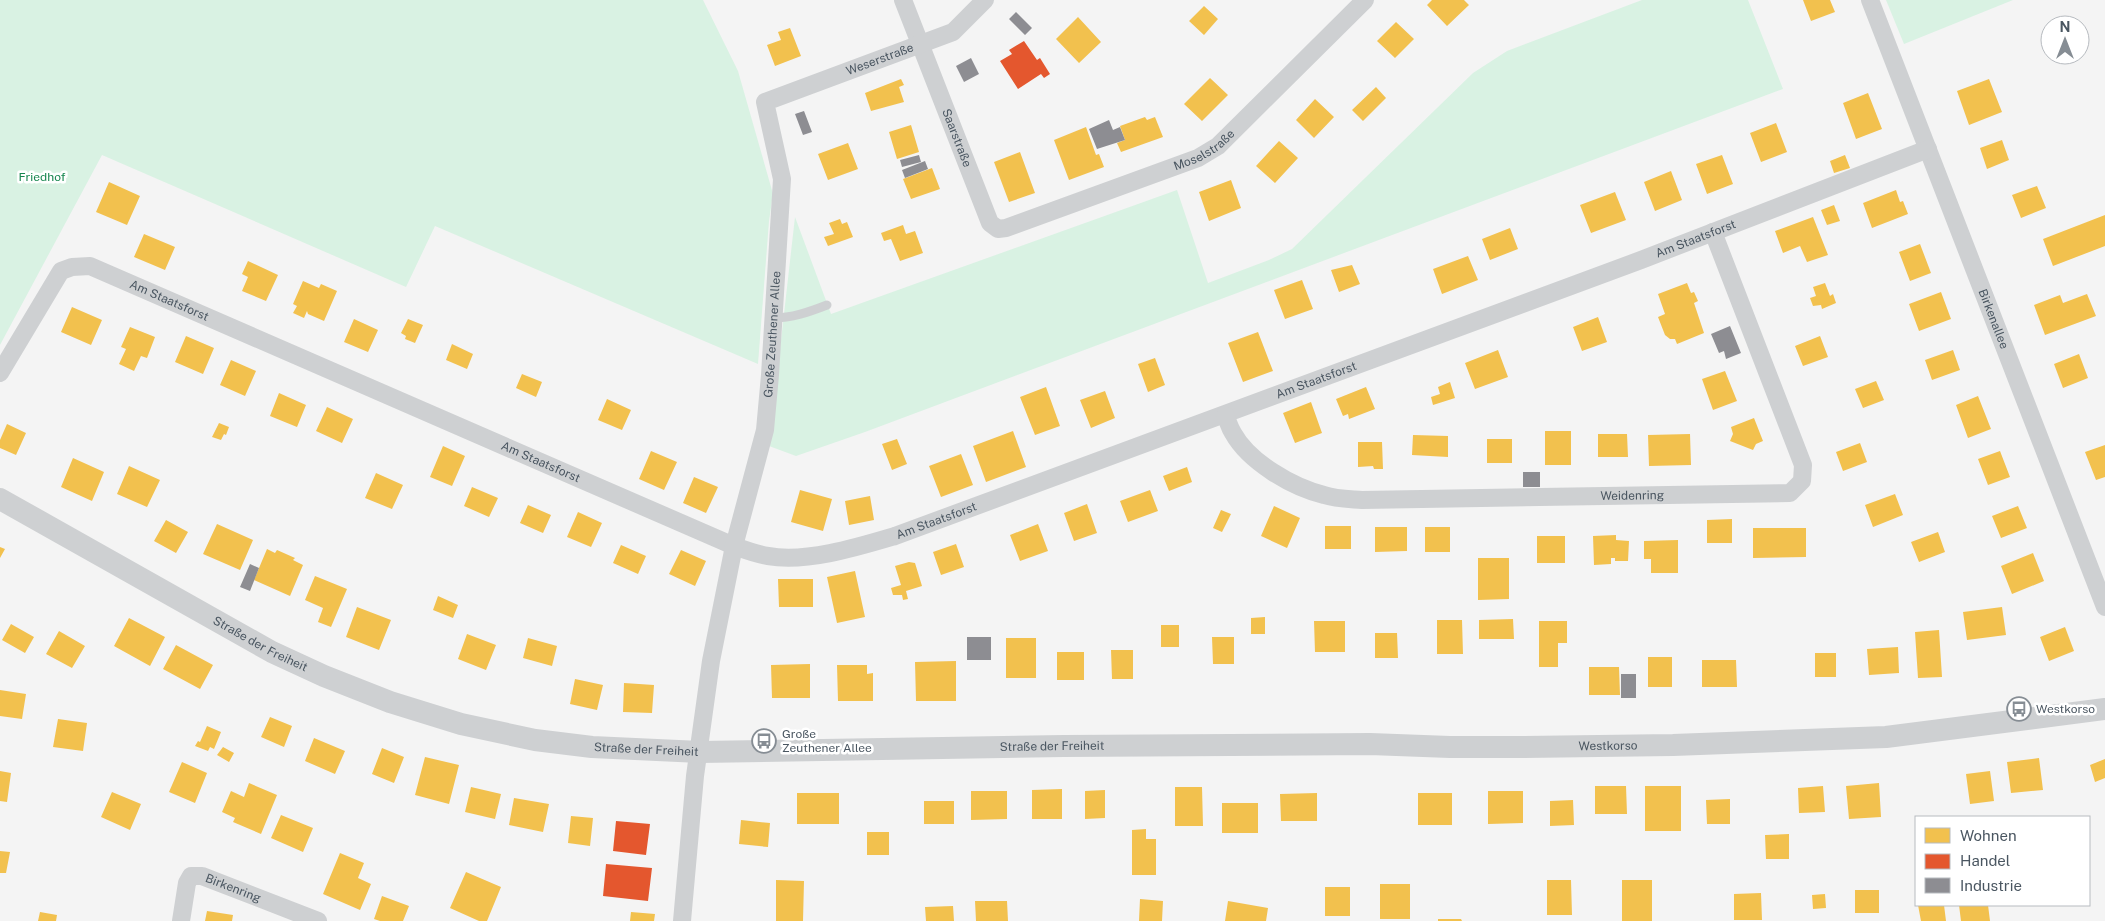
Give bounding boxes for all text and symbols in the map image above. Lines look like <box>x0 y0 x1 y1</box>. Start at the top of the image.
north arrow <box>2040 15 2090 65</box>
text: N <box>2060 19 2070 35</box>
street label: Weserstraße <box>844 40 916 78</box>
street label: Saarstraße <box>939 107 975 169</box>
street label: Moselstraße <box>1172 126 1238 173</box>
park label: Friedhof <box>18 170 66 184</box>
street label: Am Staatsforst <box>1654 217 1738 261</box>
street label: Große Zeuthener Allee <box>761 270 783 398</box>
street label: Am Staatsforst <box>128 277 211 324</box>
street label: Birkenallee <box>1976 287 2011 351</box>
street label: Am Staatsforst <box>1274 359 1359 401</box>
street label: Am Staatsforst <box>499 439 583 485</box>
street label: Weidenring <box>1600 488 1664 503</box>
street label: Am Staatsforst <box>894 499 979 542</box>
street label: Straße der Freiheit <box>211 613 310 675</box>
bus stop icon: Westkorso <box>2006 696 2032 722</box>
place label: Westkorso <box>2036 702 2095 716</box>
place label: Große Zeuthener Allee <box>782 727 872 755</box>
bus stop icon: Große Zeuthener Allee <box>751 728 777 754</box>
street label: Westkorso <box>1578 738 1638 753</box>
street label: Straße der Freiheit <box>1000 739 1105 754</box>
street label: Straße der Freiheit <box>594 740 699 759</box>
legend <box>1915 816 2090 906</box>
text: Wohnen <box>1960 827 2017 844</box>
text: Handel <box>1960 852 2010 869</box>
street label: Birkenring <box>204 871 263 905</box>
text: Industrie <box>1960 877 2022 894</box>

